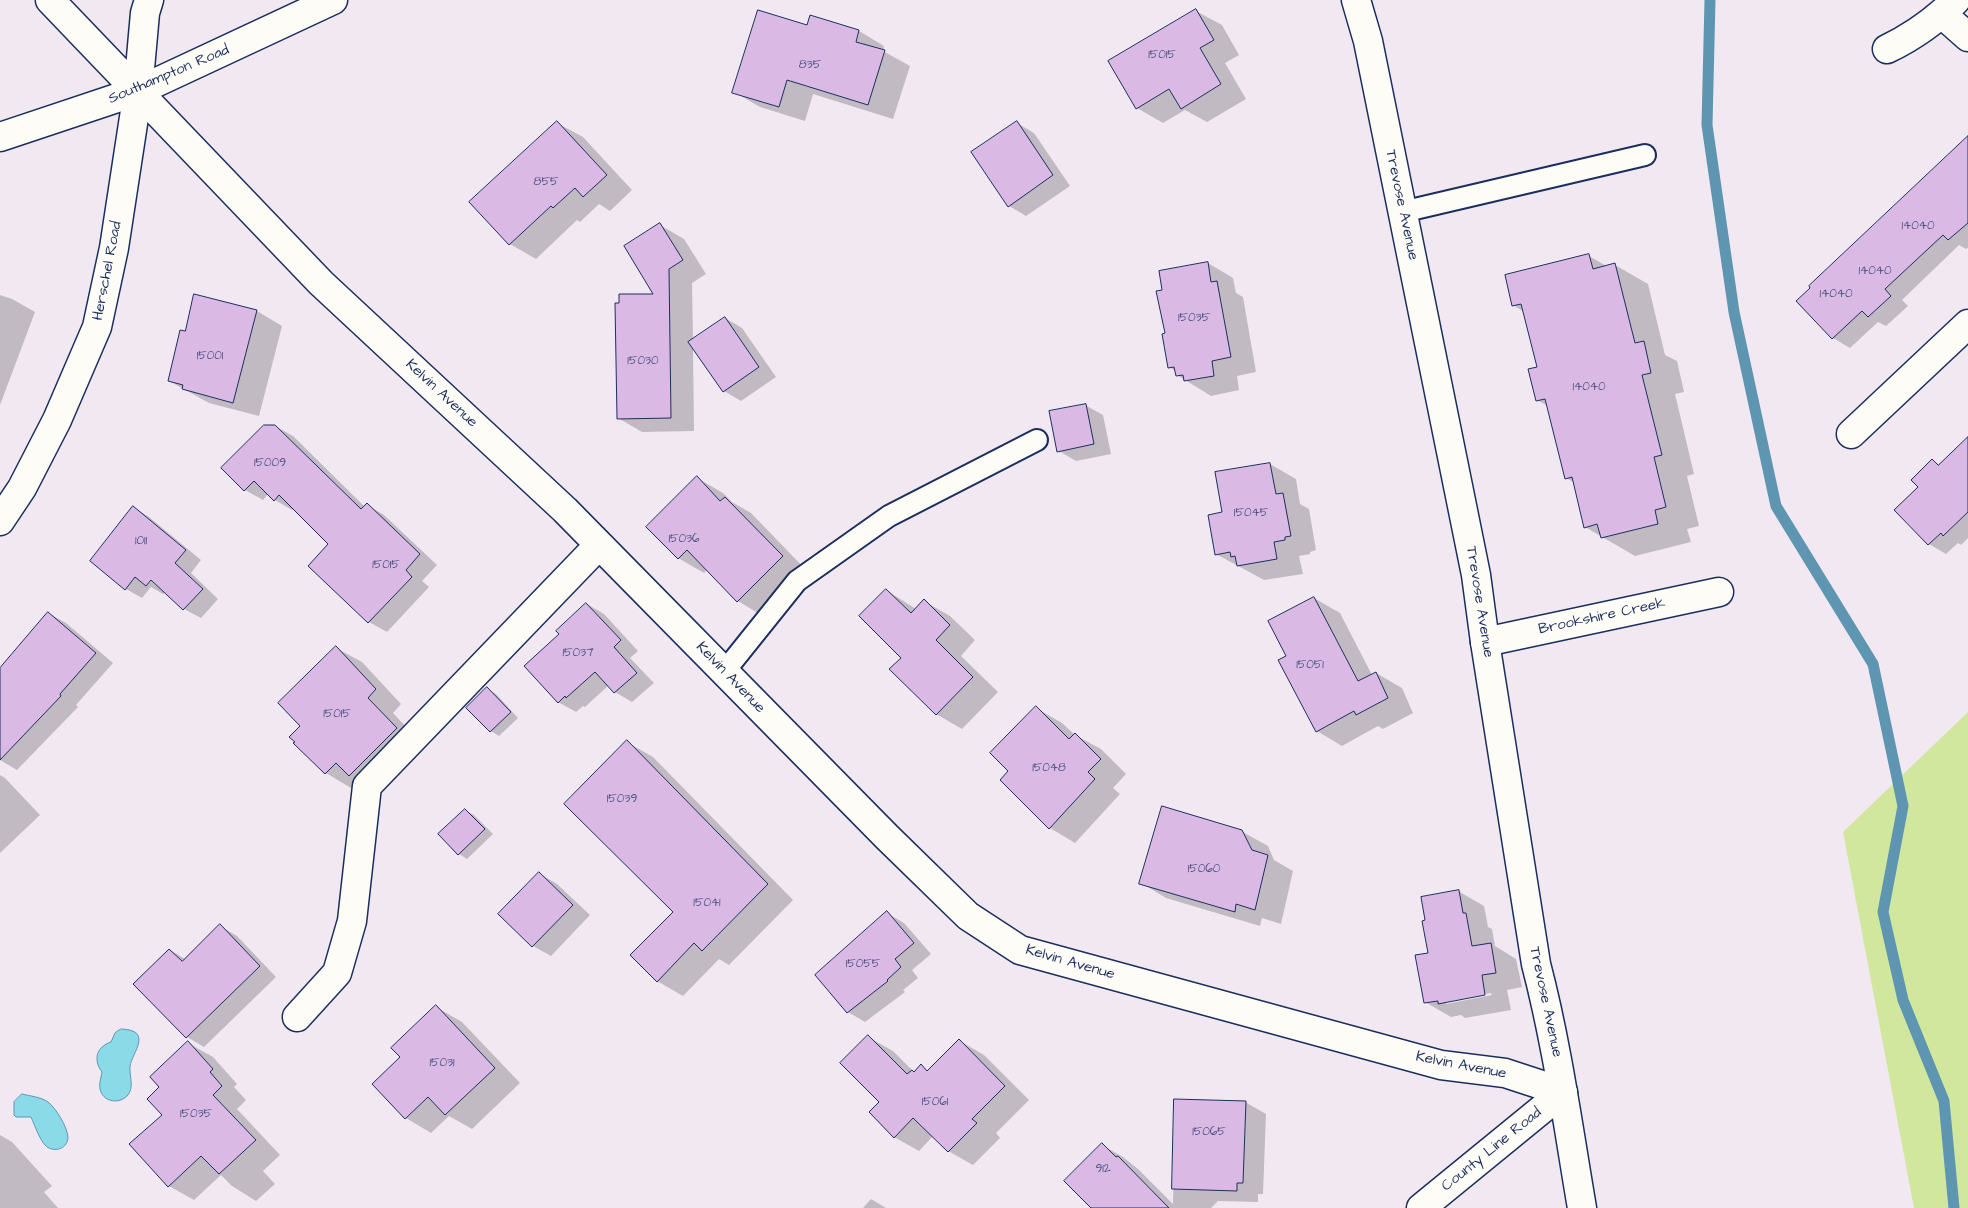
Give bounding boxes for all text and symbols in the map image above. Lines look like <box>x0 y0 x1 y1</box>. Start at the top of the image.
street label: Southampton Road <box>106 41 232 109</box>
house number: 15015 <box>1148 48 1176 62</box>
house number: 835 <box>799 58 821 72</box>
street label: Trevose Avenue <box>1381 148 1421 262</box>
house number: 855 <box>534 175 558 189</box>
house number: 14040 <box>1901 219 1935 233</box>
street label: Herschel Road <box>90 220 126 322</box>
house number: 14040 <box>1858 264 1892 278</box>
house number: 14040 <box>1819 287 1853 301</box>
house number: 15035 <box>1178 311 1210 325</box>
house number: 15001 <box>197 349 223 363</box>
house number: 15030 <box>627 354 659 368</box>
street label: Kelvin Avenue <box>401 356 481 432</box>
house number: 14040 <box>1572 380 1606 394</box>
house number: 15009 <box>254 456 286 470</box>
house number: 15045 <box>1234 506 1268 520</box>
house number: 15036 <box>668 532 700 546</box>
house number: 1011 <box>135 534 147 548</box>
street label: Trevose Avenue <box>1461 545 1497 659</box>
house number: 15015 <box>372 558 400 572</box>
street label: Brookshire Creek <box>1537 595 1667 639</box>
street label: Kelvin Avenue <box>692 639 768 717</box>
house number: 15037 <box>562 646 594 660</box>
house number: 15051 <box>1296 658 1324 672</box>
house number: 15015 <box>323 707 351 721</box>
house number: 15048 <box>1032 761 1066 775</box>
house number: 15039 <box>607 792 637 806</box>
house number: 15060 <box>1188 862 1220 876</box>
house number: 15041 <box>693 896 721 910</box>
street label: Kelvin Avenue <box>1023 942 1117 984</box>
street label: Trevose Avenue <box>1525 945 1565 1059</box>
house number: 15055 <box>846 957 880 971</box>
street label: Kelvin Avenue <box>1414 1048 1508 1084</box>
house number: 15031 <box>429 1056 455 1070</box>
house number: 15061 <box>922 1095 948 1109</box>
street label: County Line Road <box>1438 1104 1546 1196</box>
house number: 15035 <box>180 1107 212 1121</box>
house number: 15065 <box>1192 1125 1226 1139</box>
house number: 912 <box>1095 1162 1111 1176</box>

